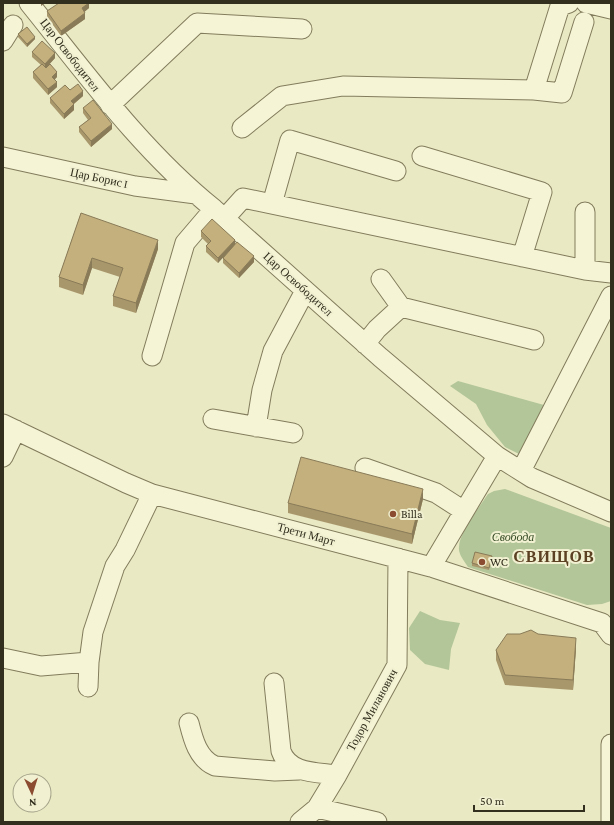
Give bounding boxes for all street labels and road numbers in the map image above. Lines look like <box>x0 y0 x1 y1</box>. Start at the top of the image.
street label: Цар Освободител <box>37 16 103 94</box>
street label: Цар Борис I <box>69 165 130 191</box>
street label: Цар Освободител <box>260 249 336 319</box>
street label: Трети Март <box>276 520 337 549</box>
street label: Тодор Миланович <box>344 667 400 753</box>

